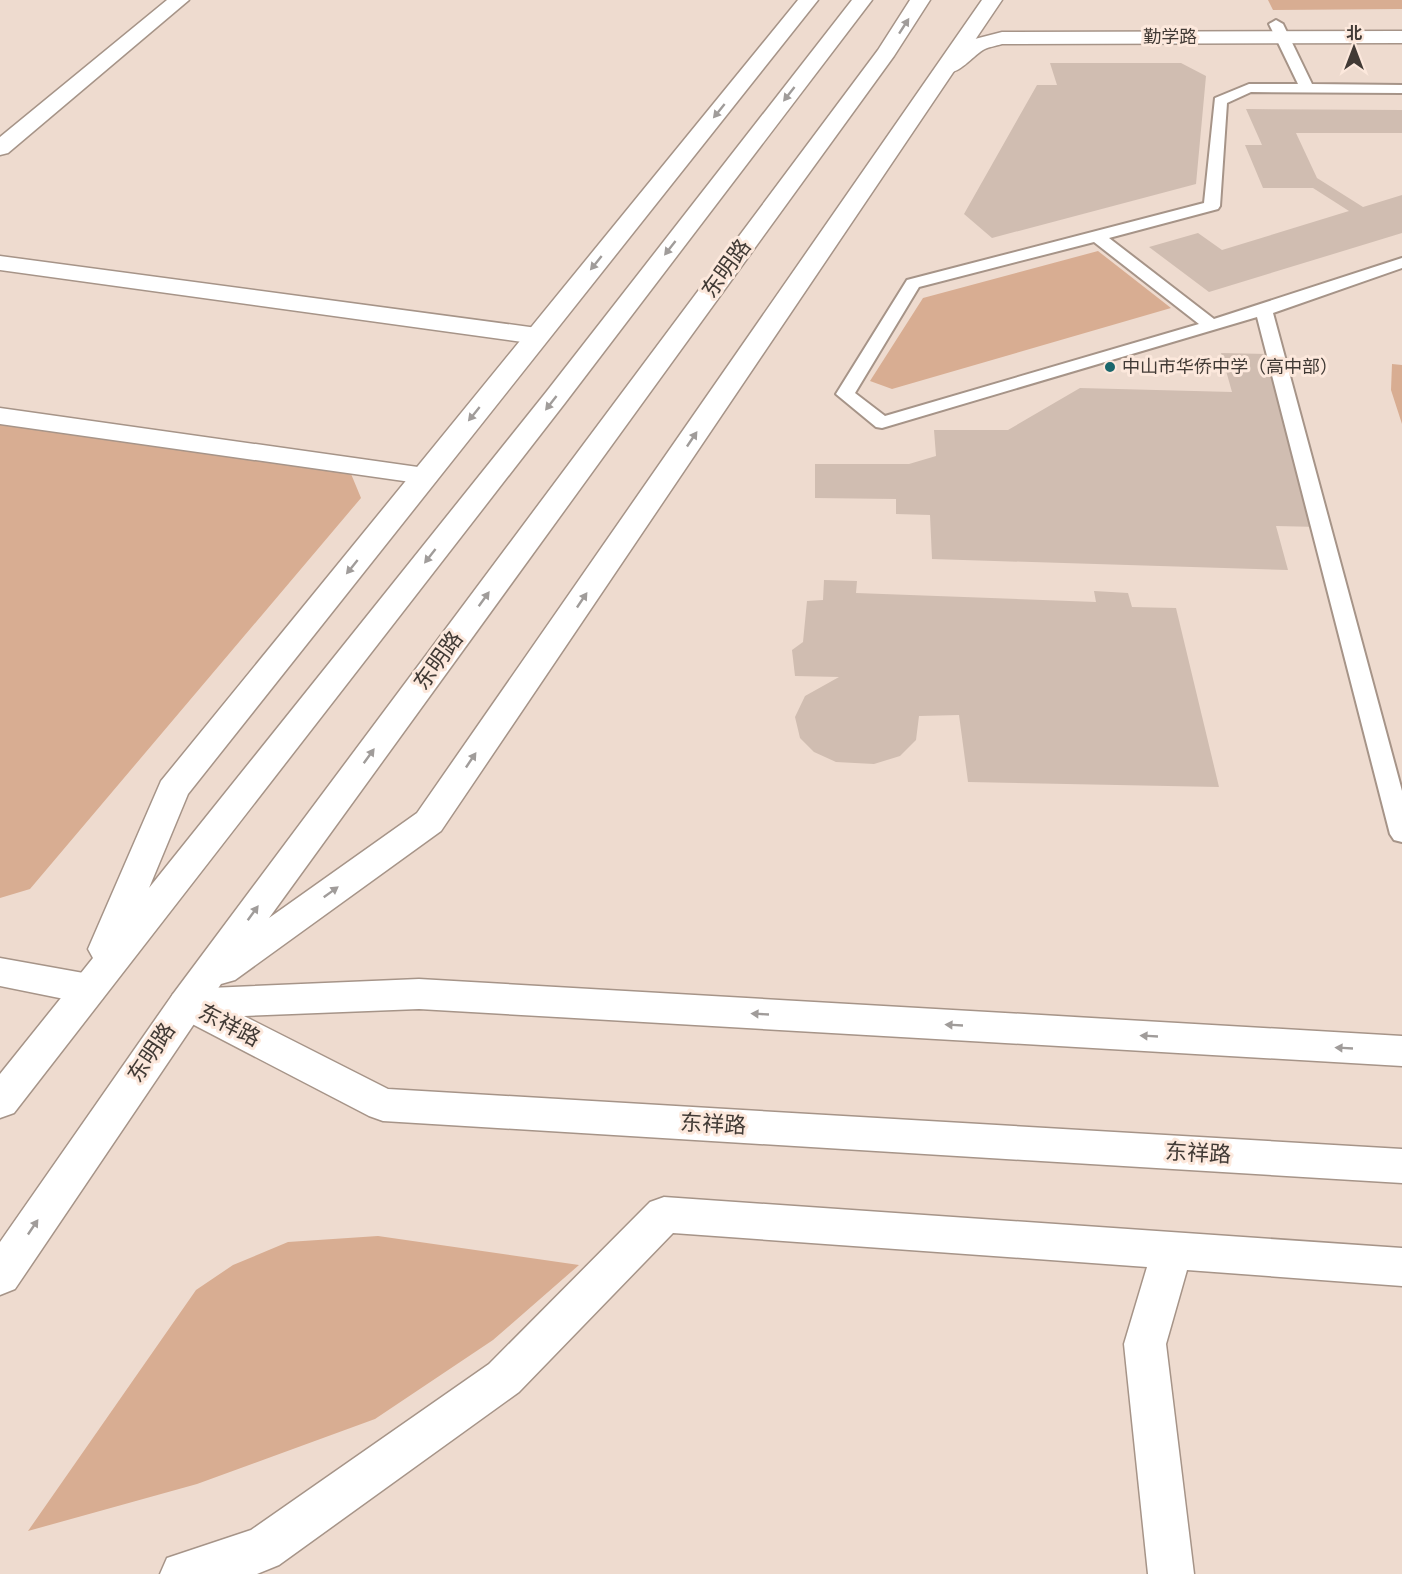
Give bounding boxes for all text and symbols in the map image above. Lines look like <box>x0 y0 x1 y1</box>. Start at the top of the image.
one-way arrow <box>898 18 909 34</box>
north arrow <box>1324 18 1384 78</box>
text: 北 <box>1346 25 1362 44</box>
street label: 勤学路 <box>1143 27 1197 48</box>
one-way arrow <box>783 86 795 101</box>
one-way arrow <box>712 103 725 119</box>
street label: 东明路 <box>697 234 757 304</box>
one-way arrow <box>664 241 676 256</box>
one-way arrow <box>590 255 603 271</box>
place label: 中山市华侨中学（高中部） <box>1122 357 1338 378</box>
marker: 中山市华侨中学（高中部） <box>1103 360 1117 374</box>
one-way arrow <box>544 395 557 411</box>
one-way arrow <box>468 407 480 422</box>
one-way arrow <box>686 431 697 447</box>
one-way arrow <box>424 548 437 564</box>
one-way arrow <box>346 559 359 574</box>
one-way arrow <box>478 591 490 606</box>
one-way arrow <box>576 592 588 608</box>
street label: 东明路 <box>409 626 469 696</box>
one-way arrow <box>363 748 375 764</box>
one-way arrow <box>465 753 477 769</box>
one-way arrow <box>323 886 339 898</box>
one-way arrow <box>247 905 259 921</box>
street label: 东祥路 <box>193 999 265 1053</box>
one-way arrow <box>750 1009 769 1018</box>
street label: 东明路 <box>122 1018 182 1088</box>
one-way arrow <box>945 1020 964 1030</box>
one-way arrow <box>1139 1032 1158 1041</box>
one-way arrow <box>1334 1043 1353 1052</box>
street label: 东祥路 <box>679 1110 747 1140</box>
street label: 东祥路 <box>1164 1139 1232 1169</box>
one-way arrow <box>27 1220 39 1236</box>

